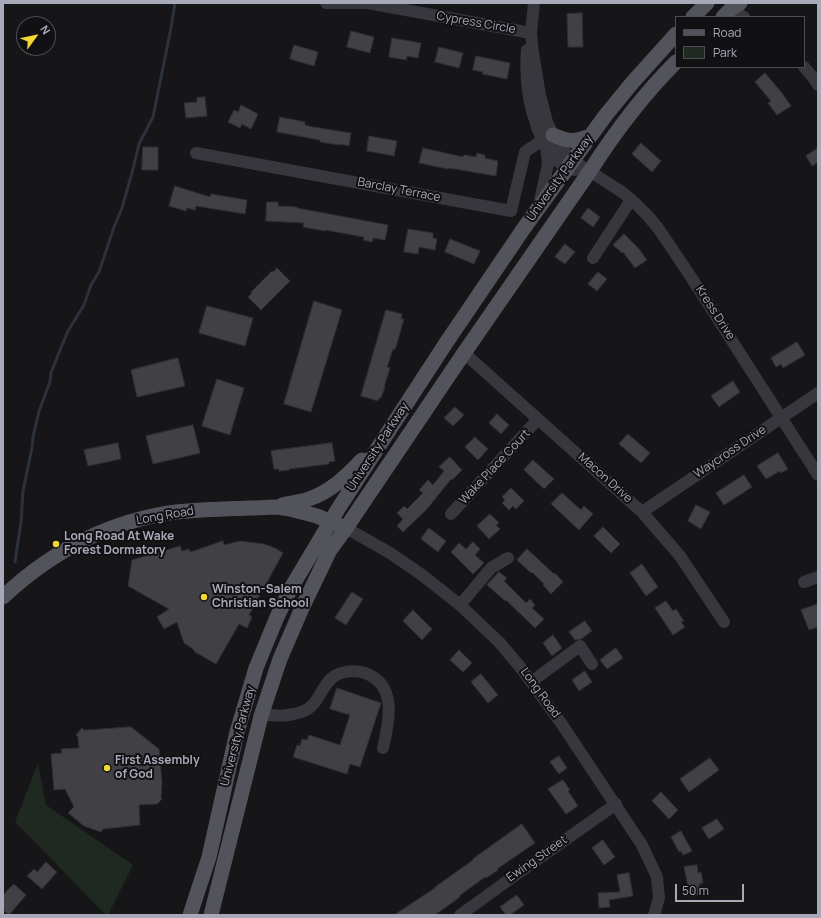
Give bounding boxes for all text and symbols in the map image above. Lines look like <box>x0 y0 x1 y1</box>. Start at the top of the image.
street label: Cypress Circle <box>435 9 517 37</box>
north arrow <box>16 16 56 56</box>
legend <box>675 16 805 68</box>
text: N <box>37 22 54 37</box>
text: Road <box>713 24 741 41</box>
text: Park <box>713 44 737 61</box>
street label: University Parkway <box>524 132 596 224</box>
street label: Barclay Terrace <box>356 175 442 205</box>
street label: Kress Drive <box>692 283 738 343</box>
street label: University Parkway <box>344 400 412 494</box>
street label: Waycross Drive <box>691 423 769 481</box>
street label: Wake Place Court <box>457 427 533 507</box>
street label: Macon Drive <box>575 450 635 506</box>
street label: Long Road <box>135 504 195 528</box>
place label: Long Road At Wake Forest Dormatory <box>64 530 174 558</box>
marker: Long Road At Wake Forest Dormatory <box>51 539 61 549</box>
place label: Winston-Salem Christian School <box>212 583 309 611</box>
marker: Winston-Salem Christian School <box>199 592 209 602</box>
street label: Long Road <box>517 665 563 721</box>
street label: University Parkway <box>218 684 258 788</box>
place label: First Assembly of God <box>115 754 200 782</box>
marker: First Assembly of God <box>102 763 112 773</box>
street label: Ewing Street <box>504 833 570 885</box>
scale bar <box>677 876 746 902</box>
text: 50 m <box>682 882 709 899</box>

